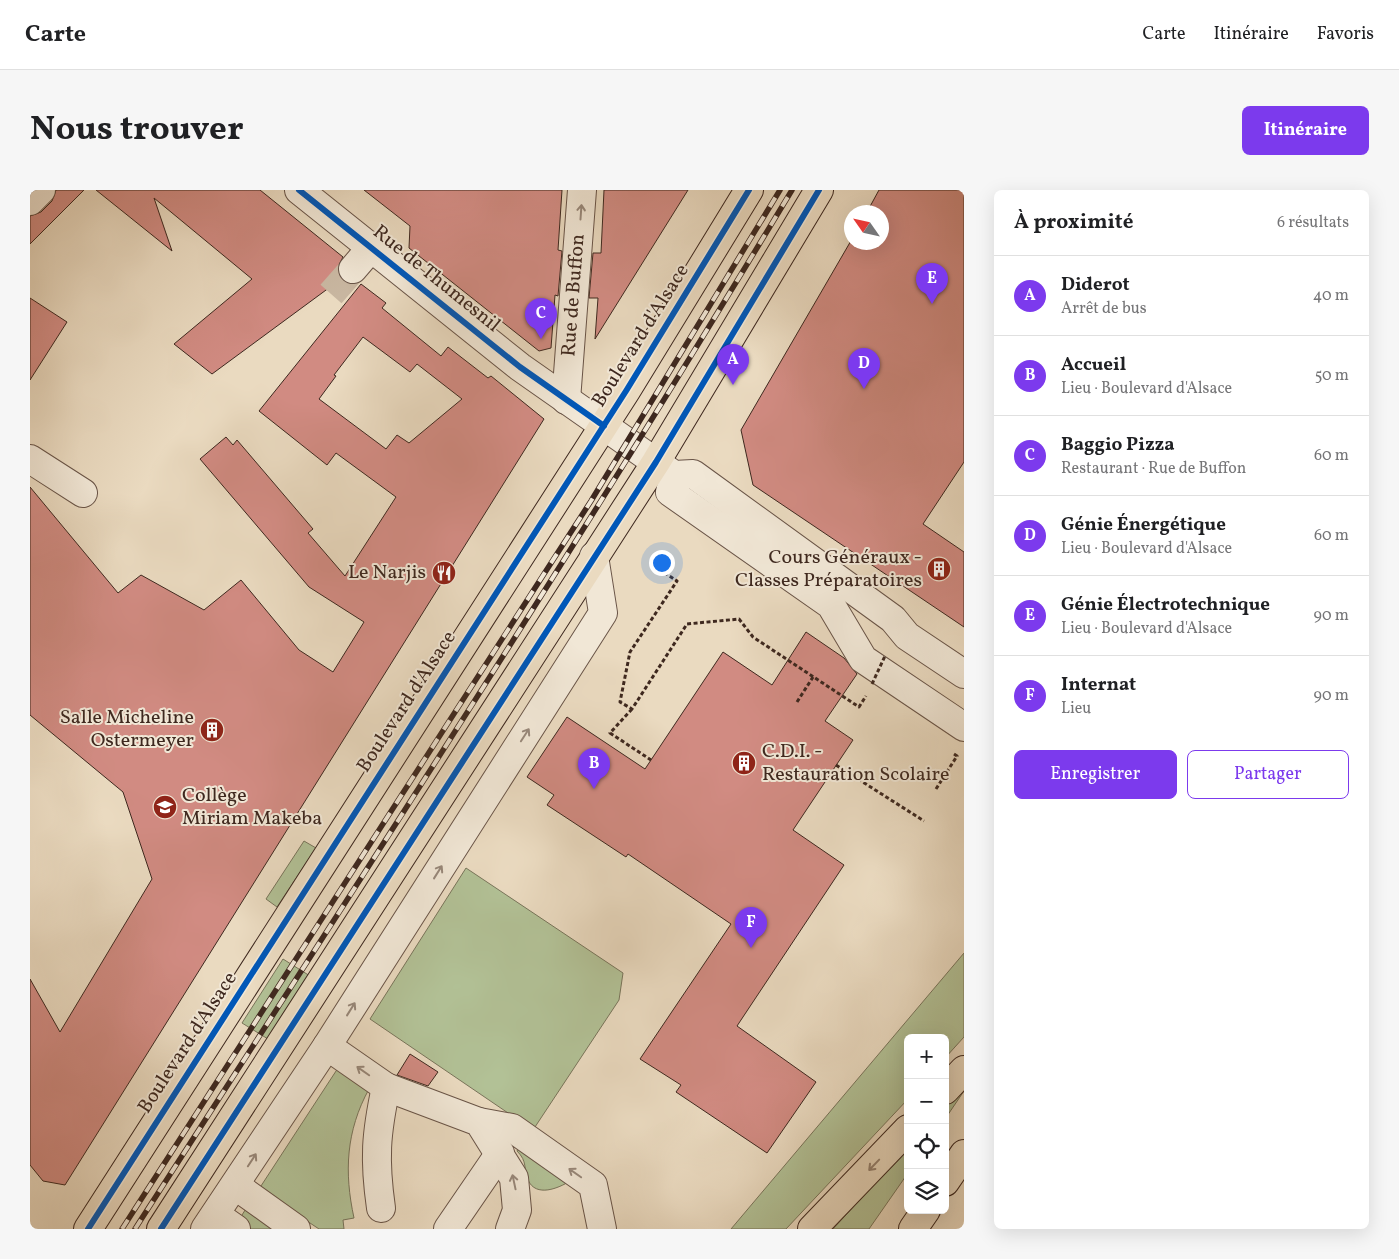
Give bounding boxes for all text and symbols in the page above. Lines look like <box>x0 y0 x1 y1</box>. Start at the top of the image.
text: Carte <box>25 18 86 52</box>
text: Carte <box>1142 22 1185 47</box>
text: Itinéraire <box>1213 22 1289 47</box>
text: Favoris <box>1317 22 1374 47</box>
text: Nous trouver <box>30 106 244 154</box>
button: Itinéraire <box>1242 106 1369 155</box>
one-way arrow <box>576 204 585 220</box>
north arrow <box>844 205 889 250</box>
text: À proximité <box>1014 208 1133 237</box>
text: 6 résultats <box>1277 212 1349 234</box>
street label: Rue de Thumesnil <box>366 219 506 339</box>
street label: Rue de Buffon <box>555 233 593 358</box>
street label: Boulevard d'Alsace <box>586 259 696 413</box>
pin: E <box>916 263 948 304</box>
text: Diderot <box>1061 272 1130 298</box>
text: A <box>1024 285 1036 307</box>
text: 40 m <box>1313 285 1349 307</box>
pin: C <box>525 298 557 339</box>
text: Arrêt de bus <box>1061 298 1147 320</box>
pin: A <box>717 344 749 385</box>
pin: D <box>848 348 880 389</box>
text: Accueil <box>1061 352 1126 378</box>
text: B <box>1025 365 1035 387</box>
text: 50 m <box>1315 365 1349 387</box>
text: Lieu · Boulevard d'Alsace <box>1061 378 1232 400</box>
text: Baggio Pizza <box>1061 432 1175 458</box>
text: C <box>1025 445 1035 467</box>
text: 60 m <box>1314 445 1349 467</box>
text: Restaurant · Rue de Buffon <box>1061 458 1246 480</box>
text: Génie Énergétique <box>1061 512 1226 538</box>
text: D <box>1024 525 1036 547</box>
text: 60 m <box>1314 525 1349 547</box>
text: Lieu · Boulevard d'Alsace <box>1061 538 1232 560</box>
place label: Cours Généraux - Classes Préparatoires <box>735 544 922 595</box>
your location <box>649 550 675 576</box>
building icon: Cours Généraux - Classes Préparatoires <box>926 556 952 582</box>
place label: Le Narjis <box>348 559 426 587</box>
restaurant icon: Le Narjis <box>431 560 457 586</box>
text: Génie Électrotechnique <box>1061 592 1270 618</box>
text: E <box>1025 605 1035 627</box>
text: 90 m <box>1313 605 1349 627</box>
text: Lieu · Boulevard d'Alsace <box>1061 618 1232 640</box>
street label: Boulevard d'Alsace <box>351 626 463 778</box>
text: Internat <box>1061 672 1136 698</box>
text: F <box>1025 685 1035 707</box>
text: 90 m <box>1313 685 1349 707</box>
text: Lieu <box>1061 698 1091 720</box>
place label: Salle Micheline Ostermeyer <box>60 704 194 755</box>
building icon: Salle Micheline Ostermeyer <box>199 717 225 743</box>
one-way arrow <box>520 729 530 743</box>
place label: C.D.I. - Restauration Scolaire <box>762 738 949 789</box>
pin: B <box>578 748 610 789</box>
building icon: C.D.I. - Restauration Scolaire <box>731 750 757 776</box>
button: Enregistrer <box>1014 750 1177 799</box>
button: Partager <box>1187 750 1349 799</box>
place label: Collège Miriam Makeba <box>182 782 322 833</box>
school or university icon: Collège Miriam Makeba <box>152 794 178 820</box>
one-way arrow <box>433 866 443 880</box>
pin: F <box>735 907 767 948</box>
street label: Boulevard d'Alsace <box>132 967 244 1119</box>
one-way arrow <box>346 1003 356 1017</box>
map controls <box>904 1034 949 1214</box>
button: + <box>904 1034 949 1079</box>
one-way arrow <box>356 1066 370 1076</box>
button: − <box>904 1079 949 1124</box>
button: locate <box>904 1124 949 1169</box>
one-way arrow <box>248 1154 258 1168</box>
one-way arrow <box>868 1158 880 1171</box>
one-way arrow <box>568 1168 582 1178</box>
button: layers <box>904 1169 949 1214</box>
one-way arrow <box>509 1175 518 1191</box>

